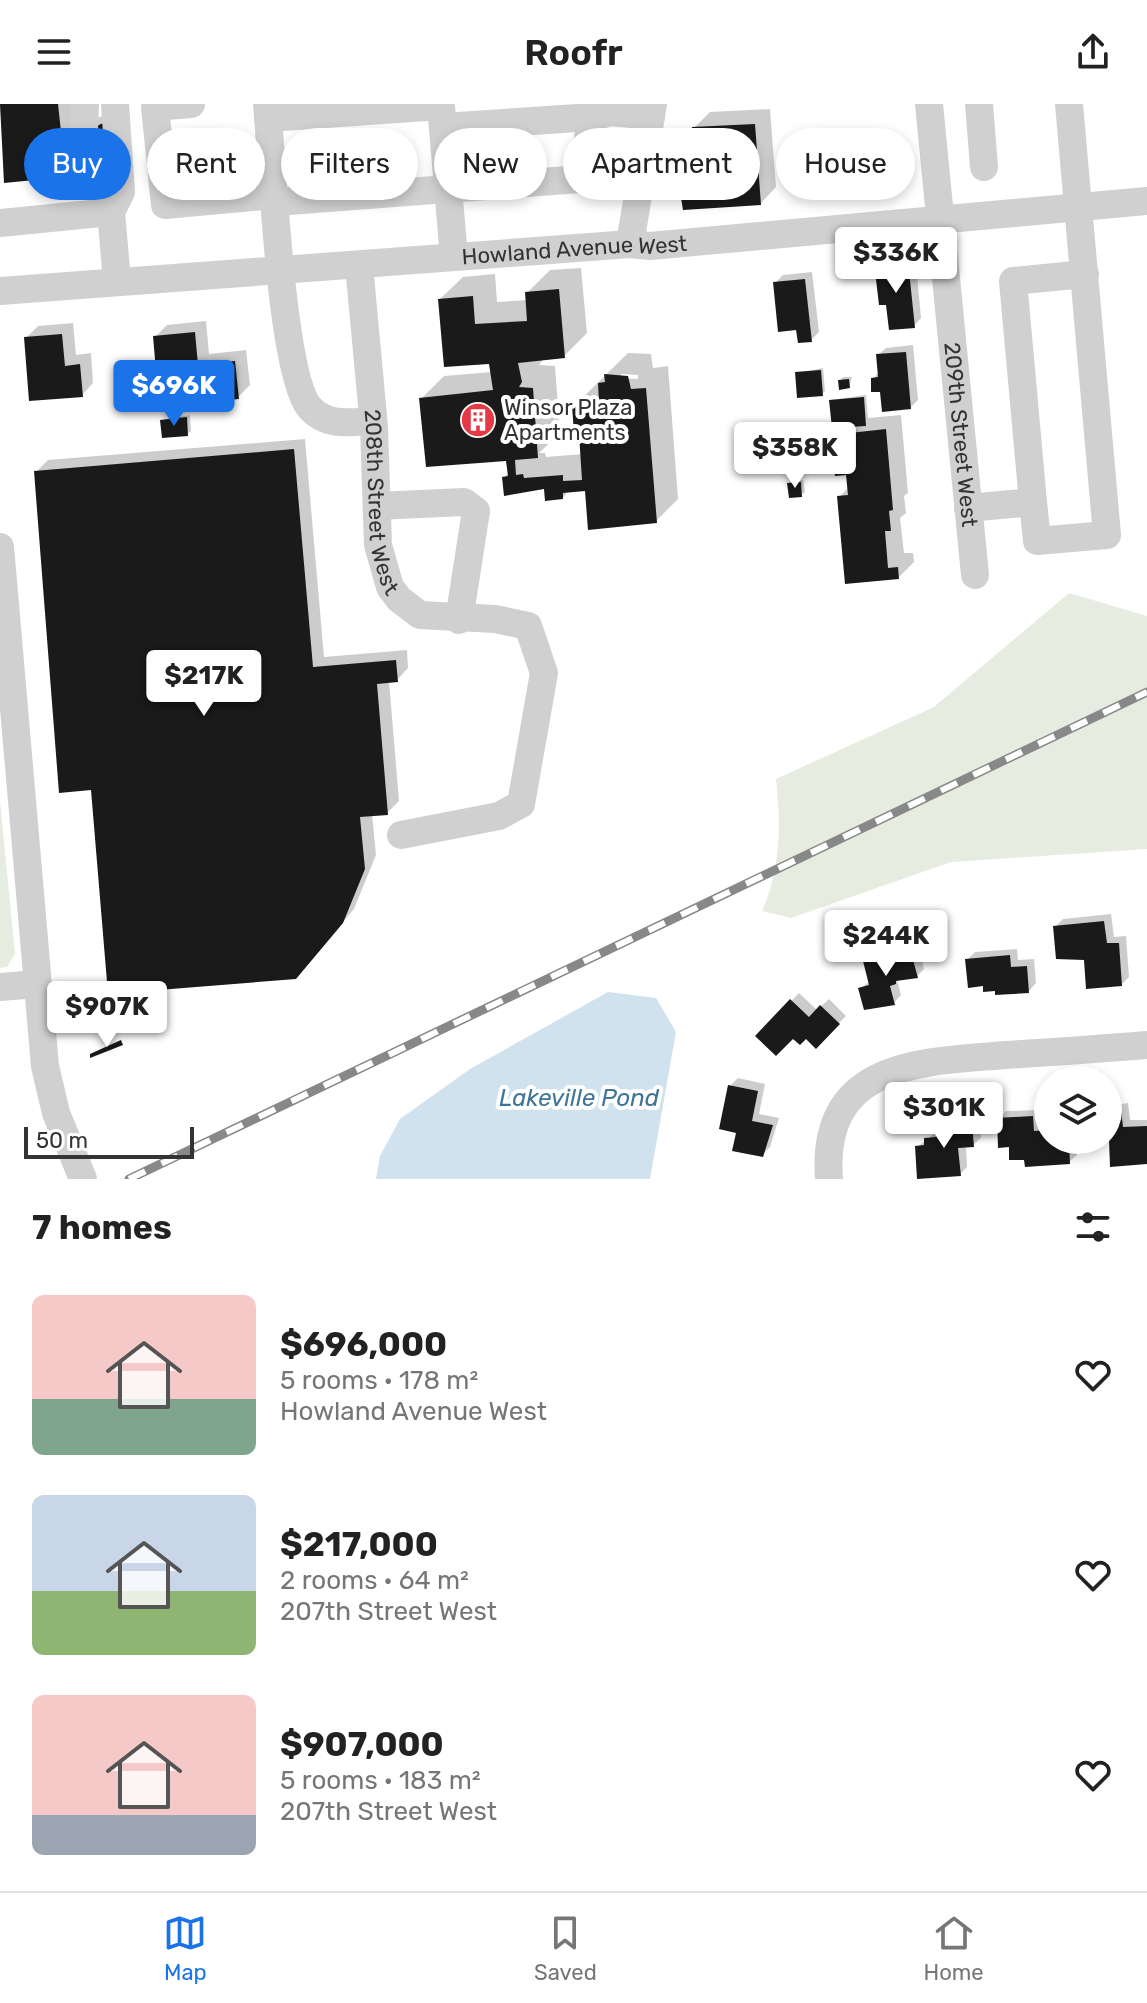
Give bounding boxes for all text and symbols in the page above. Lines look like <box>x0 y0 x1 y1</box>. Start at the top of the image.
icon: menu <box>32 30 76 74</box>
icon: share <box>1071 30 1115 74</box>
text: Roofr <box>524 31 623 74</box>
chip: Buy <box>24 128 131 200</box>
chip: Rent <box>147 128 265 200</box>
chip: Filters <box>281 128 418 200</box>
chip: New <box>434 128 547 200</box>
chip: Apartment <box>563 128 760 200</box>
chip: House <box>776 128 915 200</box>
pin: $336K <box>840 227 952 295</box>
street label: Howland Avenue West <box>461 229 689 270</box>
text: $336K <box>853 237 939 268</box>
street label: 209th Street West <box>939 341 984 528</box>
pin: $696K <box>118 360 230 428</box>
text: $696K <box>131 370 217 401</box>
place label: Winsor Plaza Apartments <box>504 394 632 446</box>
building icon: Winsor Plaza Apartments <box>459 401 497 439</box>
street label: 208th Street West <box>359 408 405 601</box>
pin: $358K <box>739 422 851 490</box>
text: $358K <box>752 432 838 463</box>
pin: $217K <box>148 650 260 718</box>
text: $217K <box>164 660 244 691</box>
pin: $244K <box>830 910 942 978</box>
text: $244K <box>843 920 929 951</box>
pin: $907K <box>51 981 163 1049</box>
text: $907K <box>65 991 149 1022</box>
map controls <box>1034 1066 1122 1154</box>
button: layers <box>1034 1066 1122 1154</box>
pin: $301K <box>888 1082 1000 1150</box>
water label: Lakeville Pond <box>499 1084 660 1112</box>
text: $301K <box>903 1092 985 1123</box>
scale bar <box>24 1123 194 1159</box>
text: 50 m <box>36 1127 88 1154</box>
icon: filters <box>1071 1205 1115 1249</box>
text: 7 homes <box>32 1207 172 1248</box>
text: $696,000 <box>280 1324 447 1365</box>
icon: home <box>96 1327 192 1423</box>
icon: heart <box>1071 1353 1115 1397</box>
text: 5 rooms · 178 m² <box>280 1365 478 1396</box>
text: Howland Avenue West <box>280 1396 547 1427</box>
text: $217,000 <box>280 1524 438 1565</box>
icon: home <box>96 1527 192 1623</box>
icon: heart <box>1071 1553 1115 1597</box>
text: 2 rooms · 64 m² <box>280 1565 469 1596</box>
text: 207th Street West <box>280 1596 497 1627</box>
text: $907,000 <box>280 1724 444 1765</box>
icon: home <box>96 1727 192 1823</box>
icon: heart <box>1071 1753 1115 1797</box>
text: 5 rooms · 183 m² <box>280 1765 481 1796</box>
text: 207th Street West <box>280 1796 497 1827</box>
tab: Map <box>163 1911 207 1986</box>
tab: Saved <box>534 1911 597 1986</box>
tab: Home <box>923 1911 984 1986</box>

